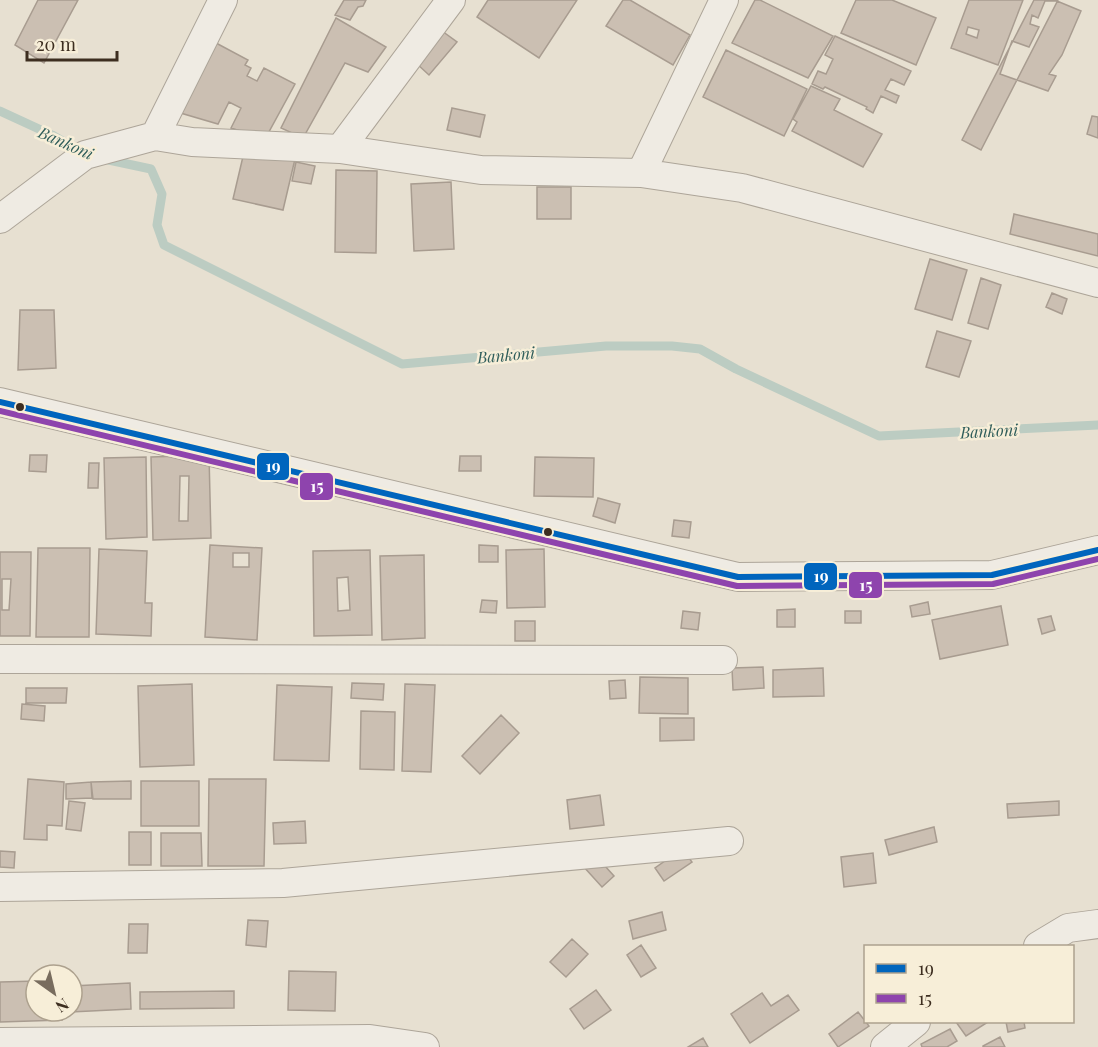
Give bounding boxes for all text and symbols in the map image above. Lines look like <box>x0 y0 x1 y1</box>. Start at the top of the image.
scale bar <box>27 24 117 62</box>
text: 20 m <box>36 32 76 56</box>
water label: Bankoni <box>35 121 98 164</box>
water label: Bankoni <box>475 341 537 368</box>
unlabelled marker <box>14 401 26 413</box>
water label: Bankoni <box>959 418 1020 443</box>
line badge: 19 <box>256 452 290 481</box>
text: 19 <box>266 455 281 476</box>
line badge: 15 <box>299 472 334 501</box>
text: 15 <box>310 475 324 496</box>
unlabelled marker <box>542 526 554 538</box>
line badge: 19 <box>803 562 838 591</box>
text: 19 <box>814 565 829 586</box>
line badge: 15 <box>848 571 883 599</box>
text: 15 <box>859 574 873 595</box>
legend <box>864 945 1074 1023</box>
text: 19 <box>918 956 934 980</box>
north arrow <box>24 963 84 1023</box>
text: 15 <box>918 986 932 1010</box>
text: N <box>52 994 73 1018</box>

